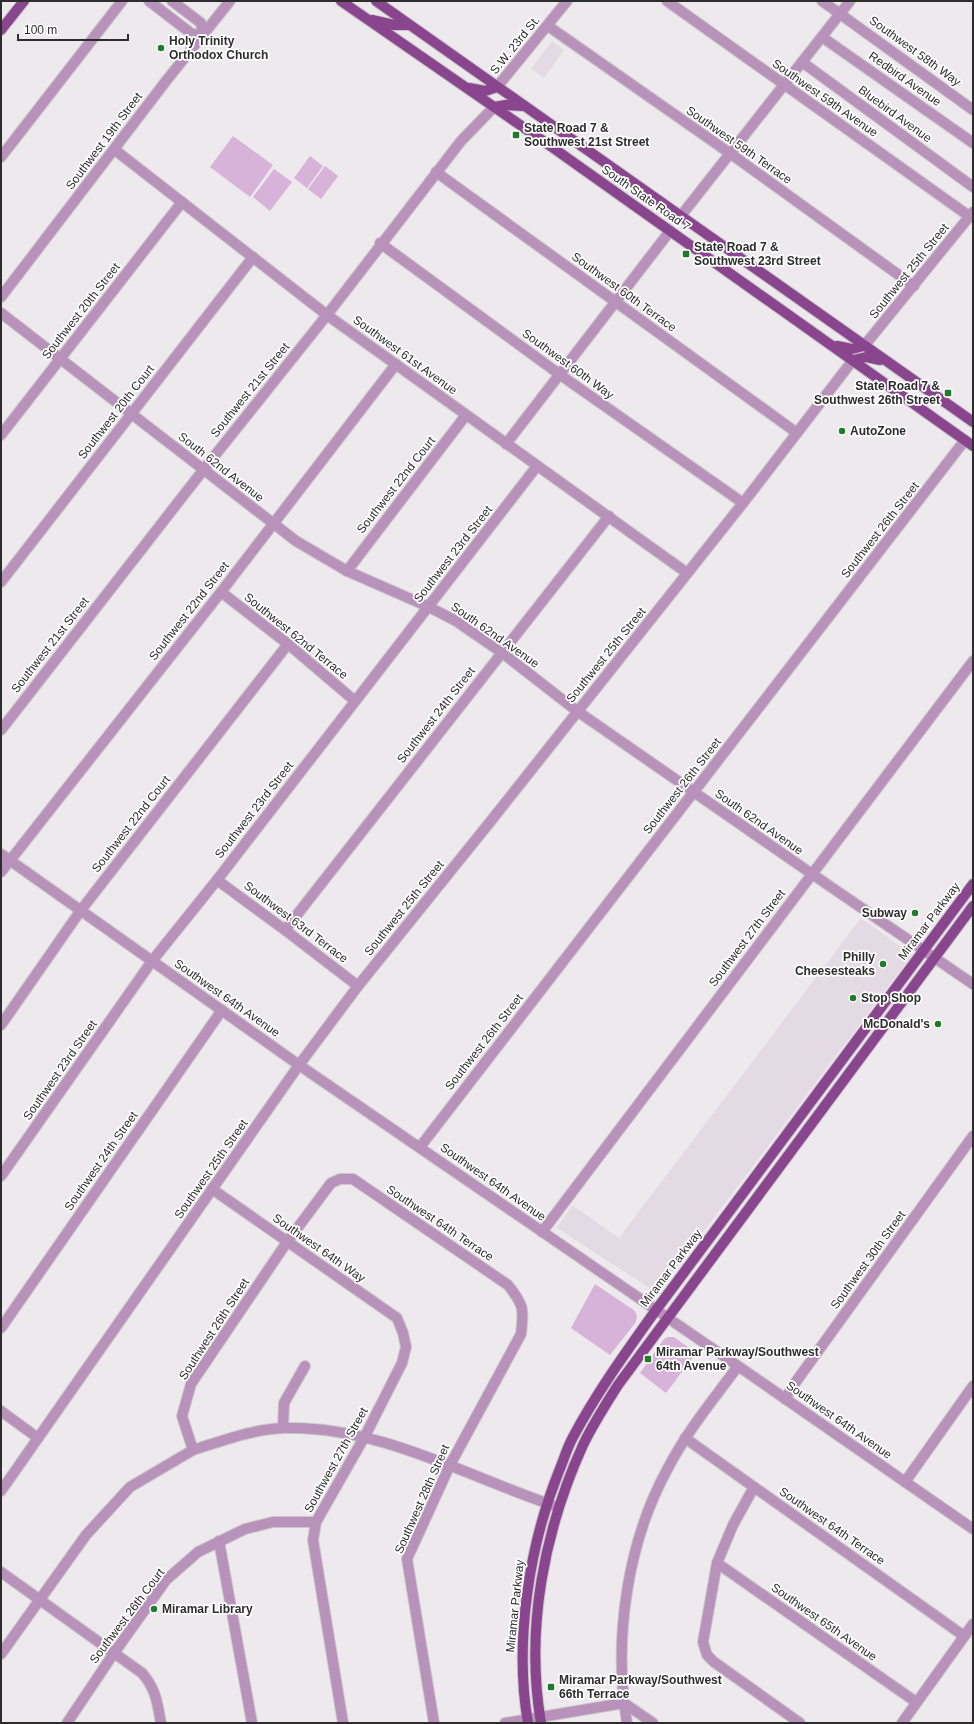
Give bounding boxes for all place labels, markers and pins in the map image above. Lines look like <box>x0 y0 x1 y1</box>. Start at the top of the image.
place label: Holy Trinity Orthodox Church <box>169 34 268 62</box>
marker: Holy Trinity Orthodox Church <box>156 43 166 53</box>
place label: State Road 7 & Southwest 21st Street <box>524 121 649 149</box>
marker: State Road 7 & Southwest 21st Street <box>511 130 521 140</box>
place label: State Road 7 & Southwest 23rd Street <box>694 240 821 268</box>
marker: State Road 7 & Southwest 23rd Street <box>681 249 691 259</box>
place label: State Road 7 & Southwest 26th Street <box>814 379 940 407</box>
marker: State Road 7 & Southwest 26th Street <box>943 388 953 398</box>
place label: AutoZone <box>850 424 906 438</box>
marker: AutoZone <box>837 426 847 436</box>
place label: Subway <box>862 906 907 920</box>
marker: Subway <box>910 908 920 918</box>
place label: Philly Cheesesteaks <box>795 950 875 978</box>
marker: Philly Cheesesteaks <box>878 959 888 969</box>
place label: Stop Shop <box>861 991 921 1005</box>
marker: Stop Shop <box>848 993 858 1003</box>
place label: McDonald's <box>863 1017 930 1031</box>
marker: McDonald's <box>933 1019 943 1029</box>
place label: Miramar Parkway/Southwest 64th Avenue <box>656 1345 819 1373</box>
marker: Miramar Parkway/Southwest 64th Avenue <box>643 1354 653 1364</box>
place label: Miramar Library <box>162 1602 253 1616</box>
marker: Miramar Library <box>149 1604 159 1614</box>
place label: Miramar Parkway/Southwest 66th Terrace <box>559 1673 722 1701</box>
marker: Miramar Parkway/Southwest 66th Terrace <box>546 1682 556 1692</box>

